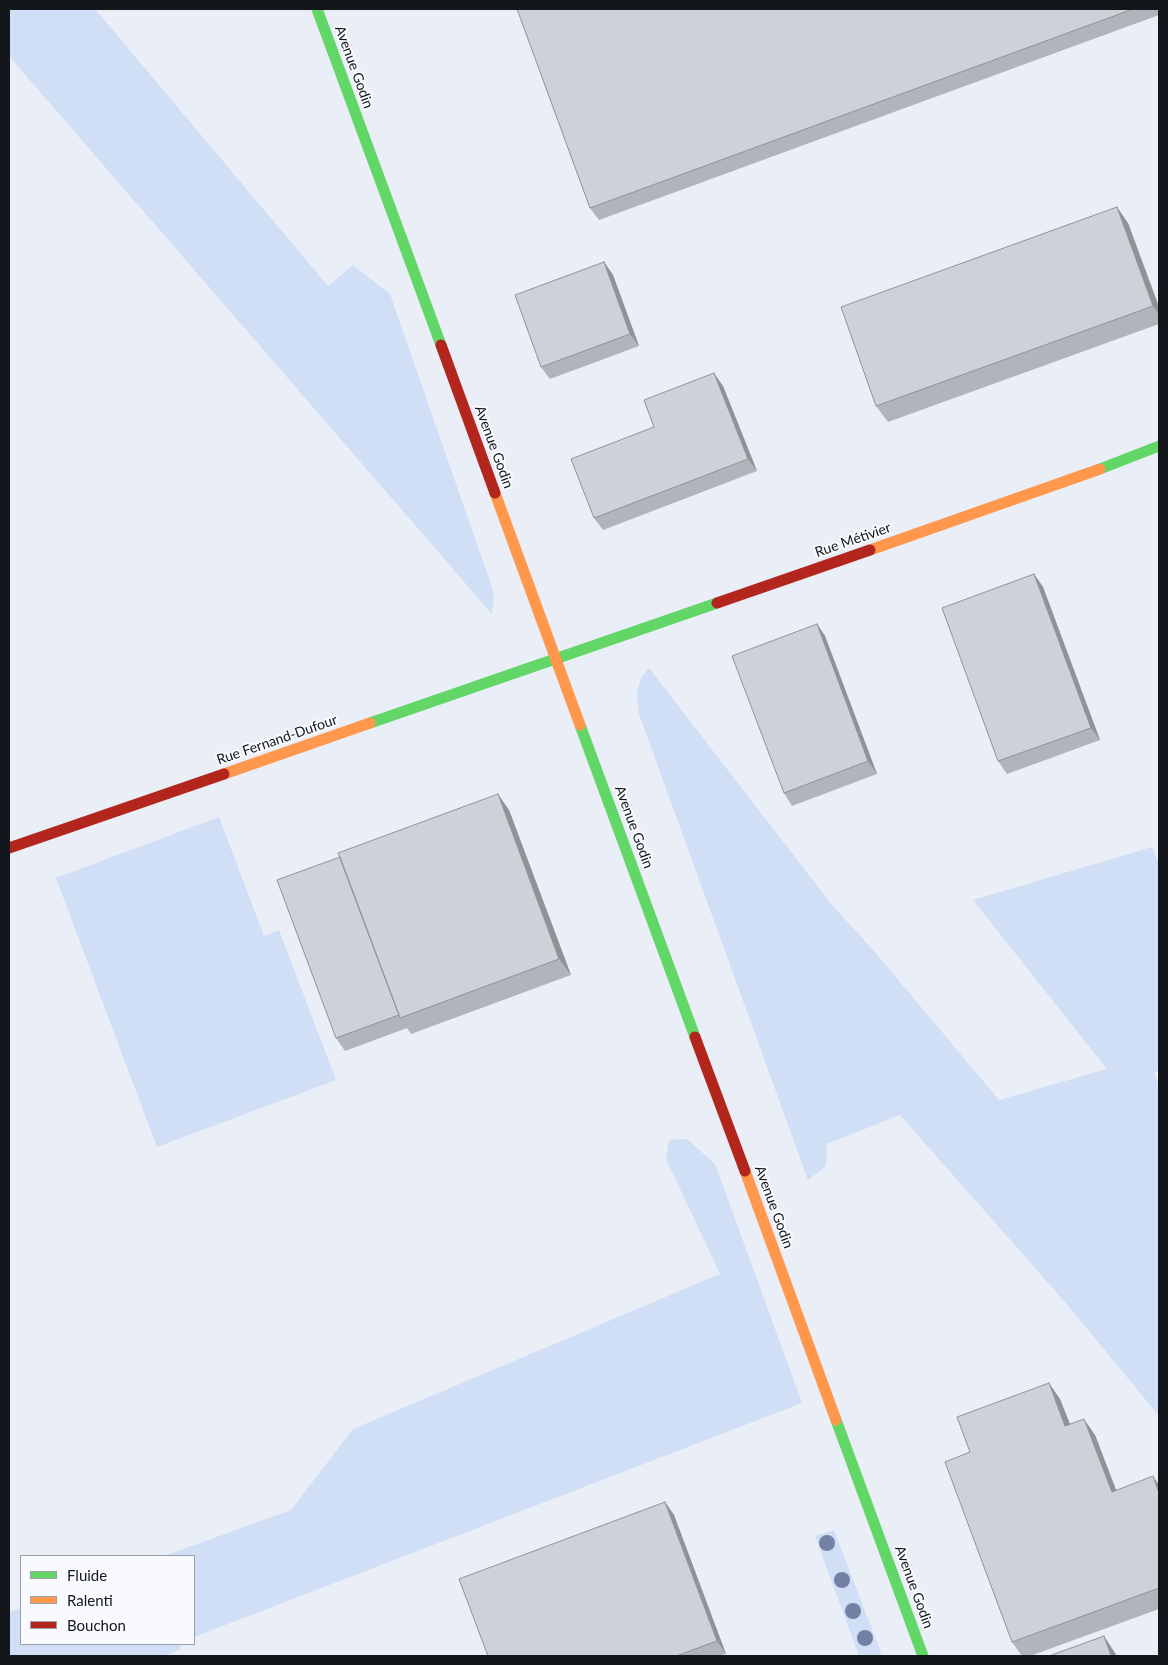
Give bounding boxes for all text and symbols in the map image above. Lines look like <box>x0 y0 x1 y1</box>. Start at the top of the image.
street label: Avenue Godin <box>331 23 377 111</box>
street label: Avenue Godin <box>471 403 517 491</box>
street label: Rue Métivier <box>813 519 893 561</box>
street label: Rue Fernand-Dufour <box>214 711 340 769</box>
street label: Avenue Godin <box>611 783 657 871</box>
street label: Avenue Godin <box>751 1163 797 1251</box>
street label: Avenue Godin <box>891 1543 937 1631</box>
legend <box>20 1555 195 1645</box>
text: Fluide <box>67 1566 107 1584</box>
text: Ralenti <box>67 1591 113 1609</box>
text: Bouchon <box>67 1616 126 1634</box>

